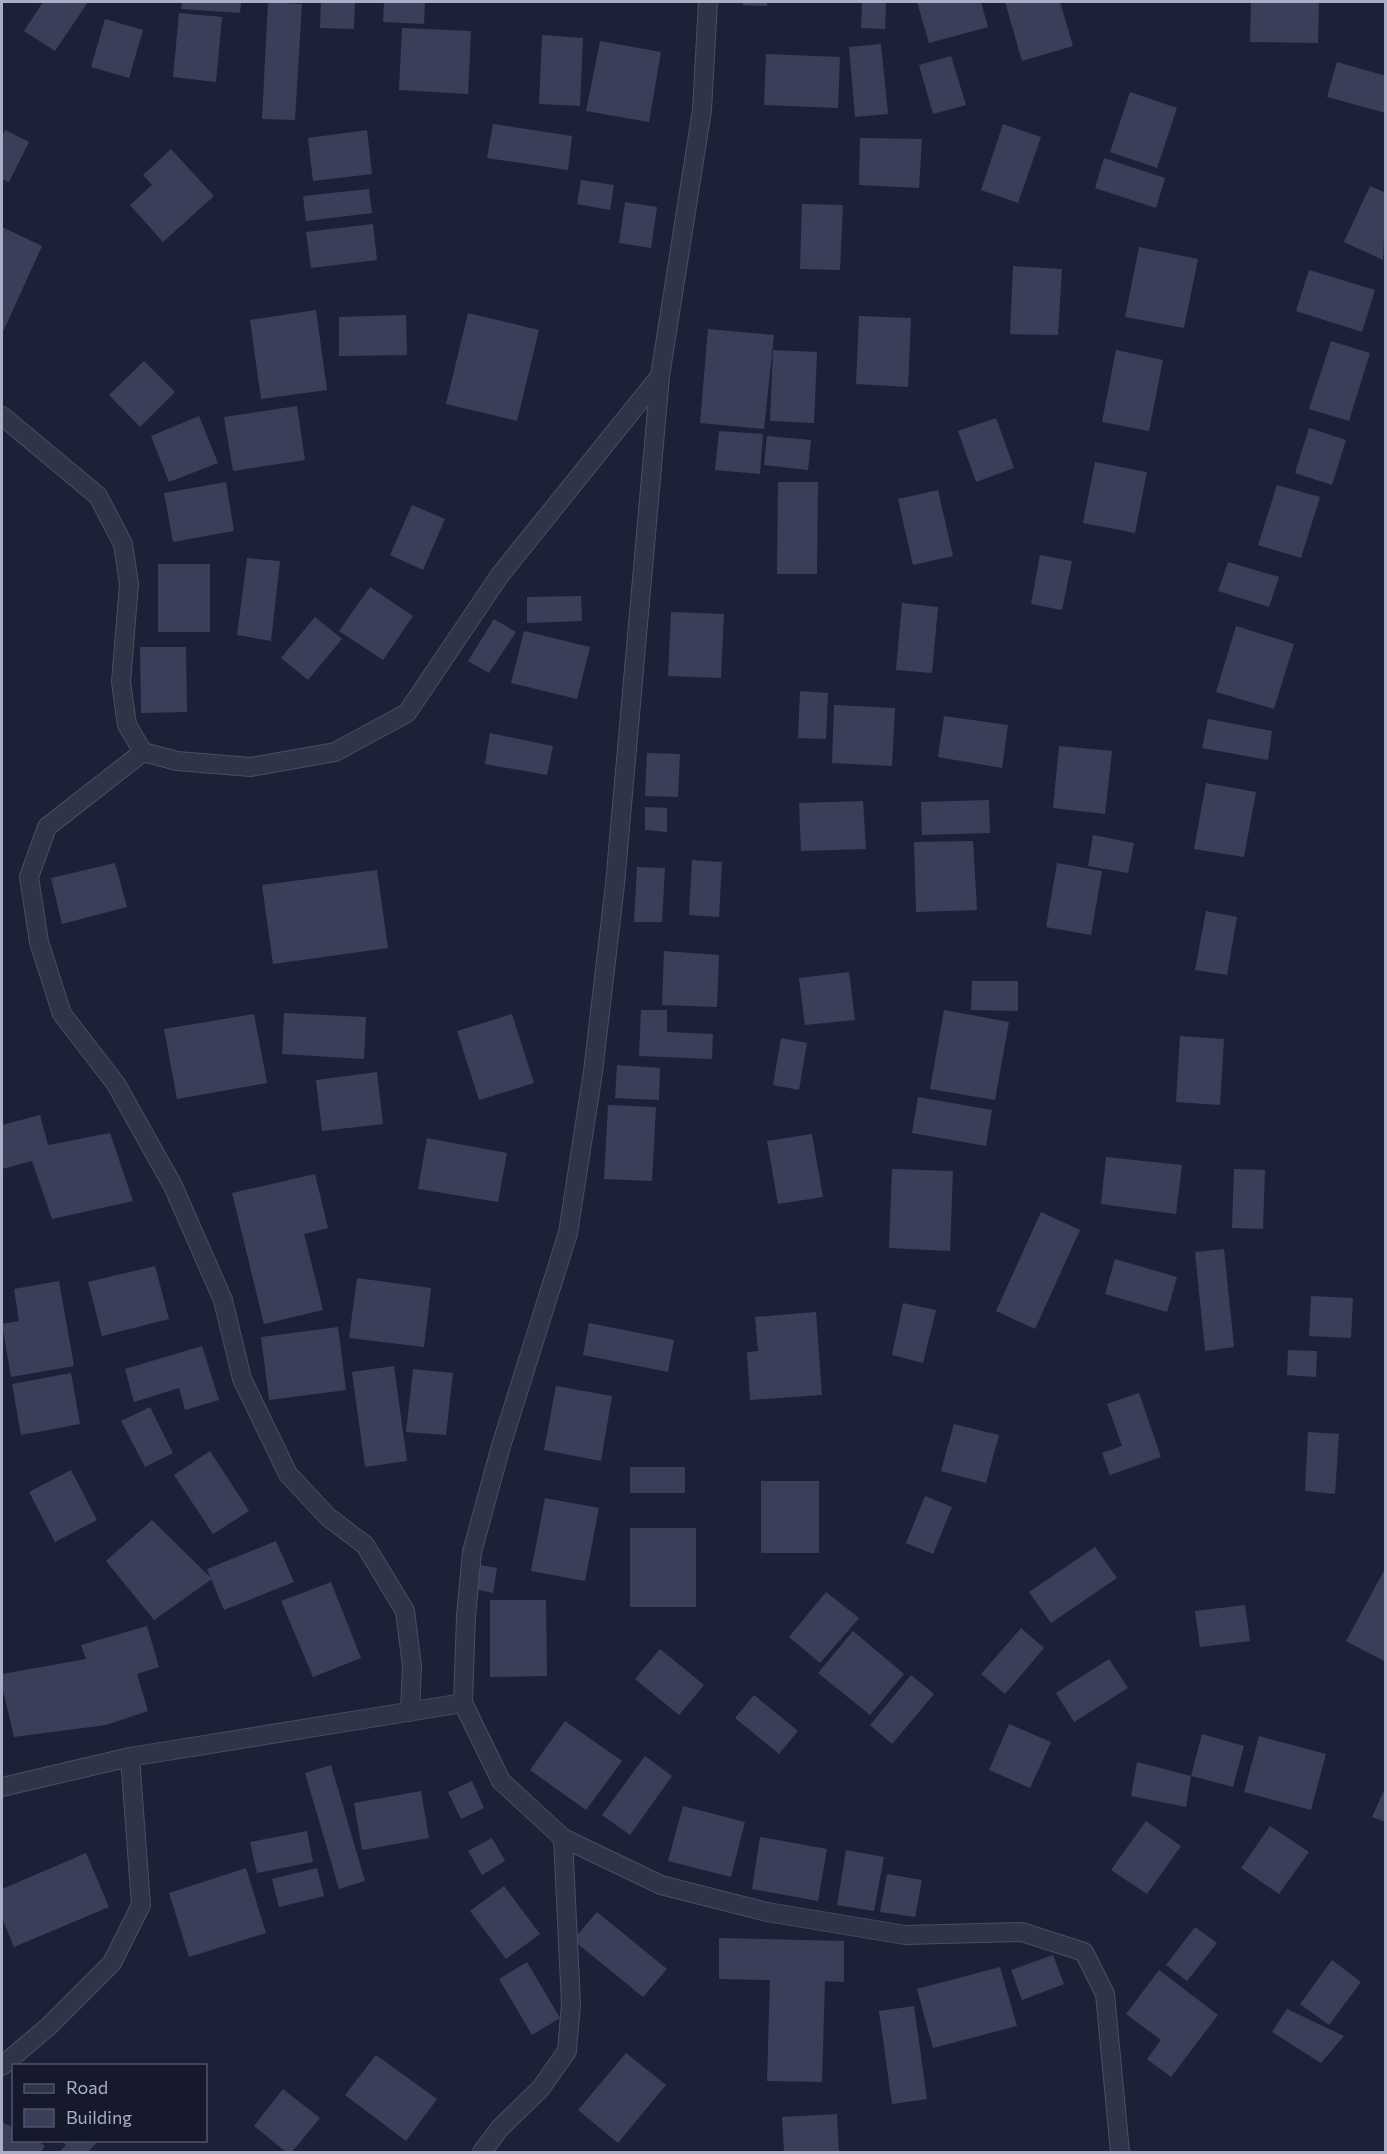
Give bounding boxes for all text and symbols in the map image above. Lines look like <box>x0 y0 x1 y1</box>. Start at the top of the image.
legend <box>12 2064 207 2142</box>
text: Road <box>66 2076 108 2098</box>
text: Building <box>66 2106 132 2128</box>

